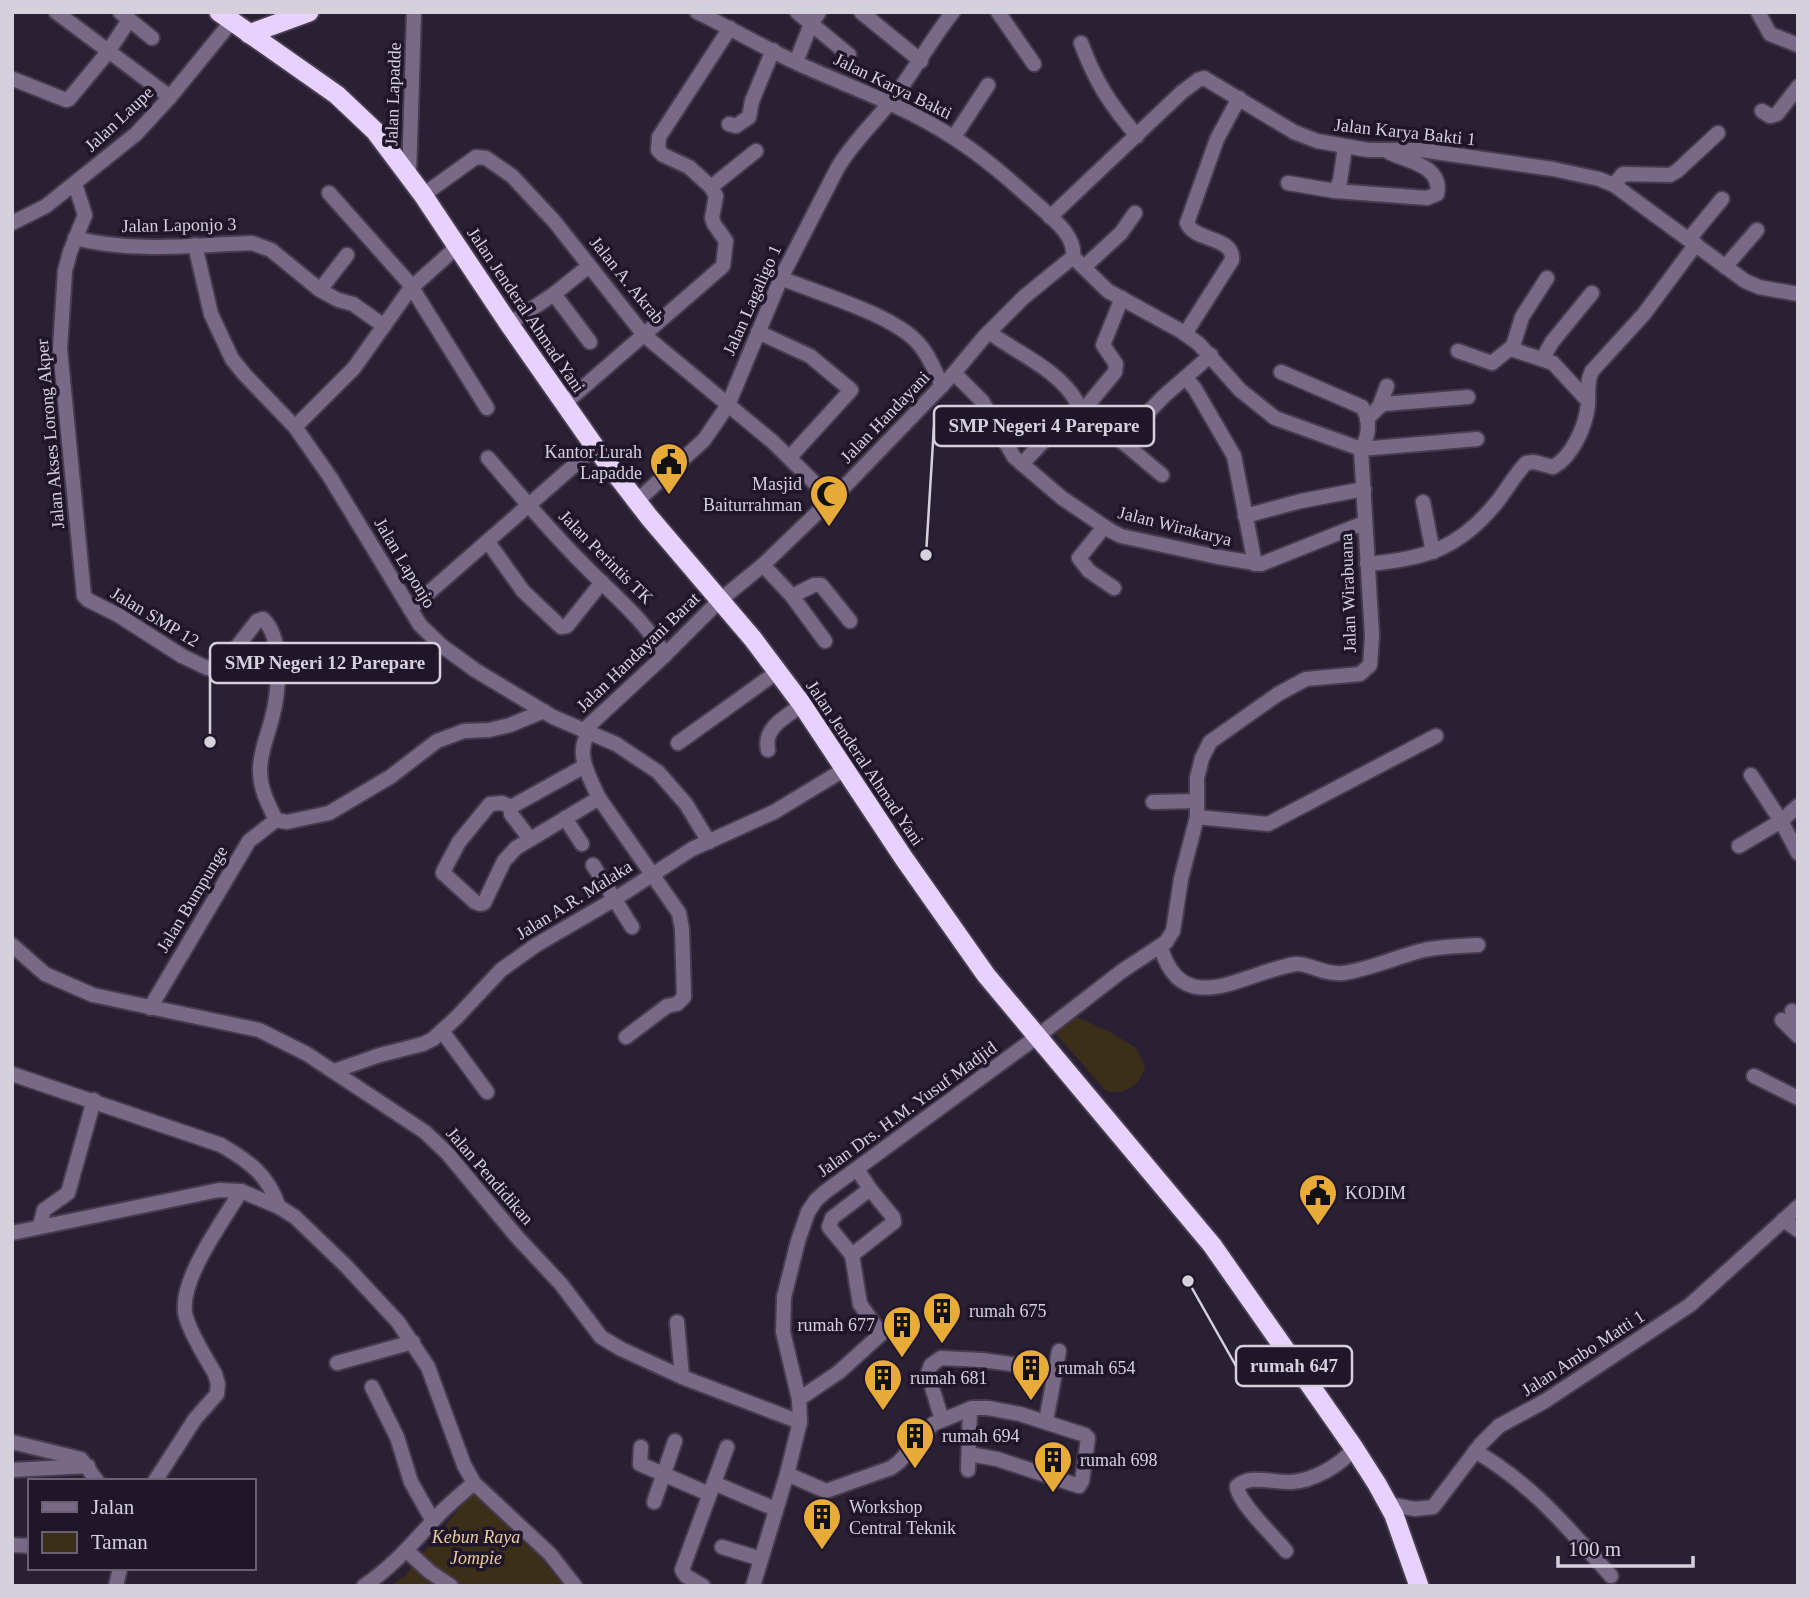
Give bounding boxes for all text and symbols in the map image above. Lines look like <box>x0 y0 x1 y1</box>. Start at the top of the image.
street label: Jalan Lapadde <box>381 42 405 146</box>
street label: Jalan Karya Bakti <box>831 49 955 123</box>
street label: Jalan Laupe <box>81 82 157 156</box>
street label: Jalan Karya Bakti 1 <box>1333 115 1477 149</box>
street label: Jalan Laponjo 3 <box>121 214 237 236</box>
street label: Jalan Jenderal Ahmad Yani <box>463 224 589 396</box>
street label: Jalan A. Akrab <box>586 232 668 328</box>
street label: Jalan Lagaligo 1 <box>719 242 785 358</box>
street label: Jalan Akses Lorong Akper <box>32 338 68 530</box>
street label: Jalan Handayani <box>836 367 934 467</box>
callout: SMP Negeri 4 Parepare <box>934 406 1154 446</box>
text: SMP Negeri 4 Parepare <box>949 415 1139 436</box>
public building icon: Kantor Lurah Lapadde <box>648 441 690 496</box>
place label: Kantor Lurah Lapadde <box>545 442 642 483</box>
mosque icon: Masjid Baiturrahman <box>808 473 850 528</box>
place label: Masjid Baiturrahman <box>703 474 802 515</box>
street label: Jalan Wirakarya <box>1116 502 1234 550</box>
street label: Jalan Perintis TK <box>555 506 657 608</box>
street label: Jalan Laponjo <box>370 514 440 612</box>
street label: Jalan Wirabuana <box>1336 533 1360 653</box>
street label: Jalan SMP 12 <box>107 583 203 651</box>
street label: Jalan Handayani Barat <box>572 588 704 716</box>
callout: SMP Negeri 12 Parepare <box>210 643 440 683</box>
text: SMP Negeri 12 Parepare <box>225 652 425 673</box>
street label: Jalan Jenderal Ahmad Yani <box>802 677 928 849</box>
street label: Jalan Bumpunge <box>152 842 232 956</box>
street label: Jalan A.R. Malaka <box>512 856 636 944</box>
street label: Jalan Drs. H.M. Yusuf Madjid <box>813 1037 1001 1181</box>
street label: Jalan Pendidikan <box>442 1123 538 1229</box>
public building icon: KODIM <box>1297 1172 1339 1227</box>
place label: KODIM <box>1345 1183 1406 1203</box>
building icon: rumah 675 <box>921 1290 963 1345</box>
place label: rumah 675 <box>969 1301 1046 1321</box>
building icon: rumah 677 <box>881 1304 923 1359</box>
street label: Jalan Ambo Matti 1 <box>1518 1306 1648 1400</box>
place label: rumah 677 <box>798 1315 875 1335</box>
callout: rumah 647 <box>1236 1346 1352 1386</box>
building icon: rumah 654 <box>1010 1347 1052 1402</box>
text: rumah 647 <box>1250 1355 1339 1376</box>
building icon: rumah 681 <box>862 1357 904 1412</box>
place label: rumah 654 <box>1058 1358 1135 1378</box>
place label: rumah 681 <box>910 1368 987 1388</box>
building icon: rumah 694 <box>894 1415 936 1470</box>
place label: rumah 694 <box>942 1426 1019 1446</box>
building icon: rumah 698 <box>1032 1439 1074 1494</box>
place label: rumah 698 <box>1080 1450 1157 1470</box>
legend <box>28 1479 256 1570</box>
text: Jalan <box>91 1495 135 1519</box>
building icon: Workshop Central Teknik <box>801 1496 843 1551</box>
place label: Workshop Central Teknik <box>849 1497 956 1538</box>
scale bar <box>1558 1524 1693 1568</box>
park label: Kebun Raya Jompie <box>431 1527 520 1568</box>
text: Taman <box>91 1530 148 1554</box>
text: 100 m <box>1568 1537 1621 1561</box>

